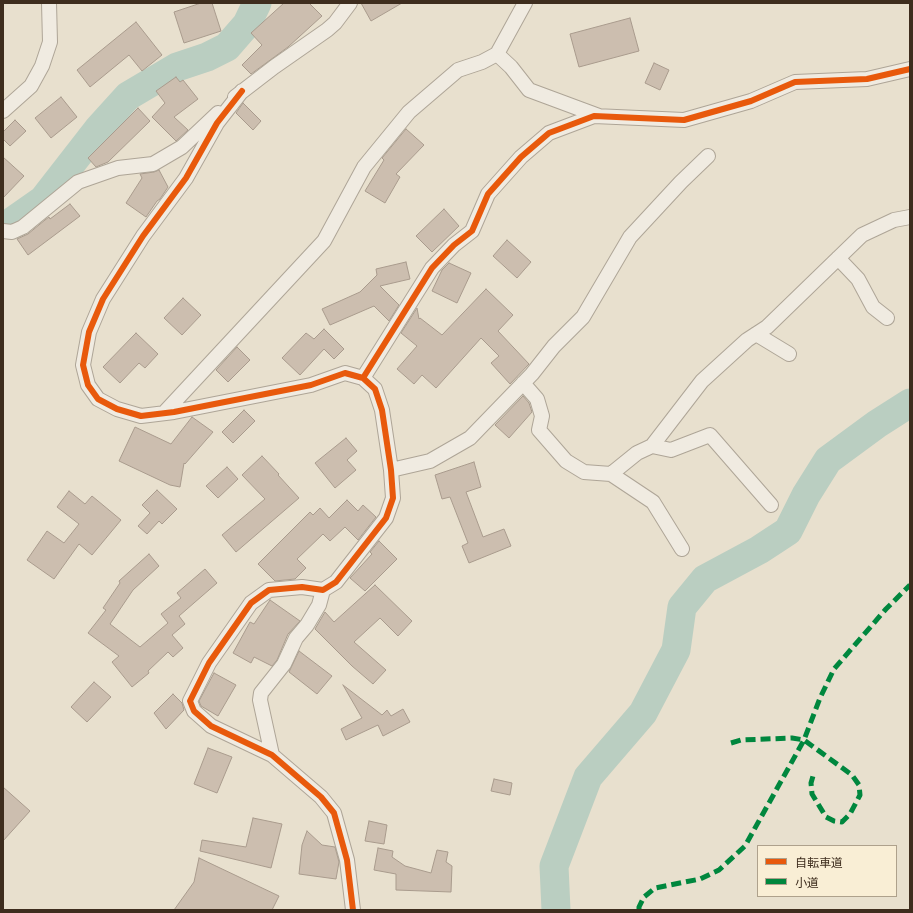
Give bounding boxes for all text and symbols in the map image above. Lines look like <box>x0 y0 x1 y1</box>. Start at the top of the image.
legend <box>757 845 897 897</box>
text: 自転車道 <box>795 855 843 870</box>
text: 小道 <box>795 875 819 890</box>

